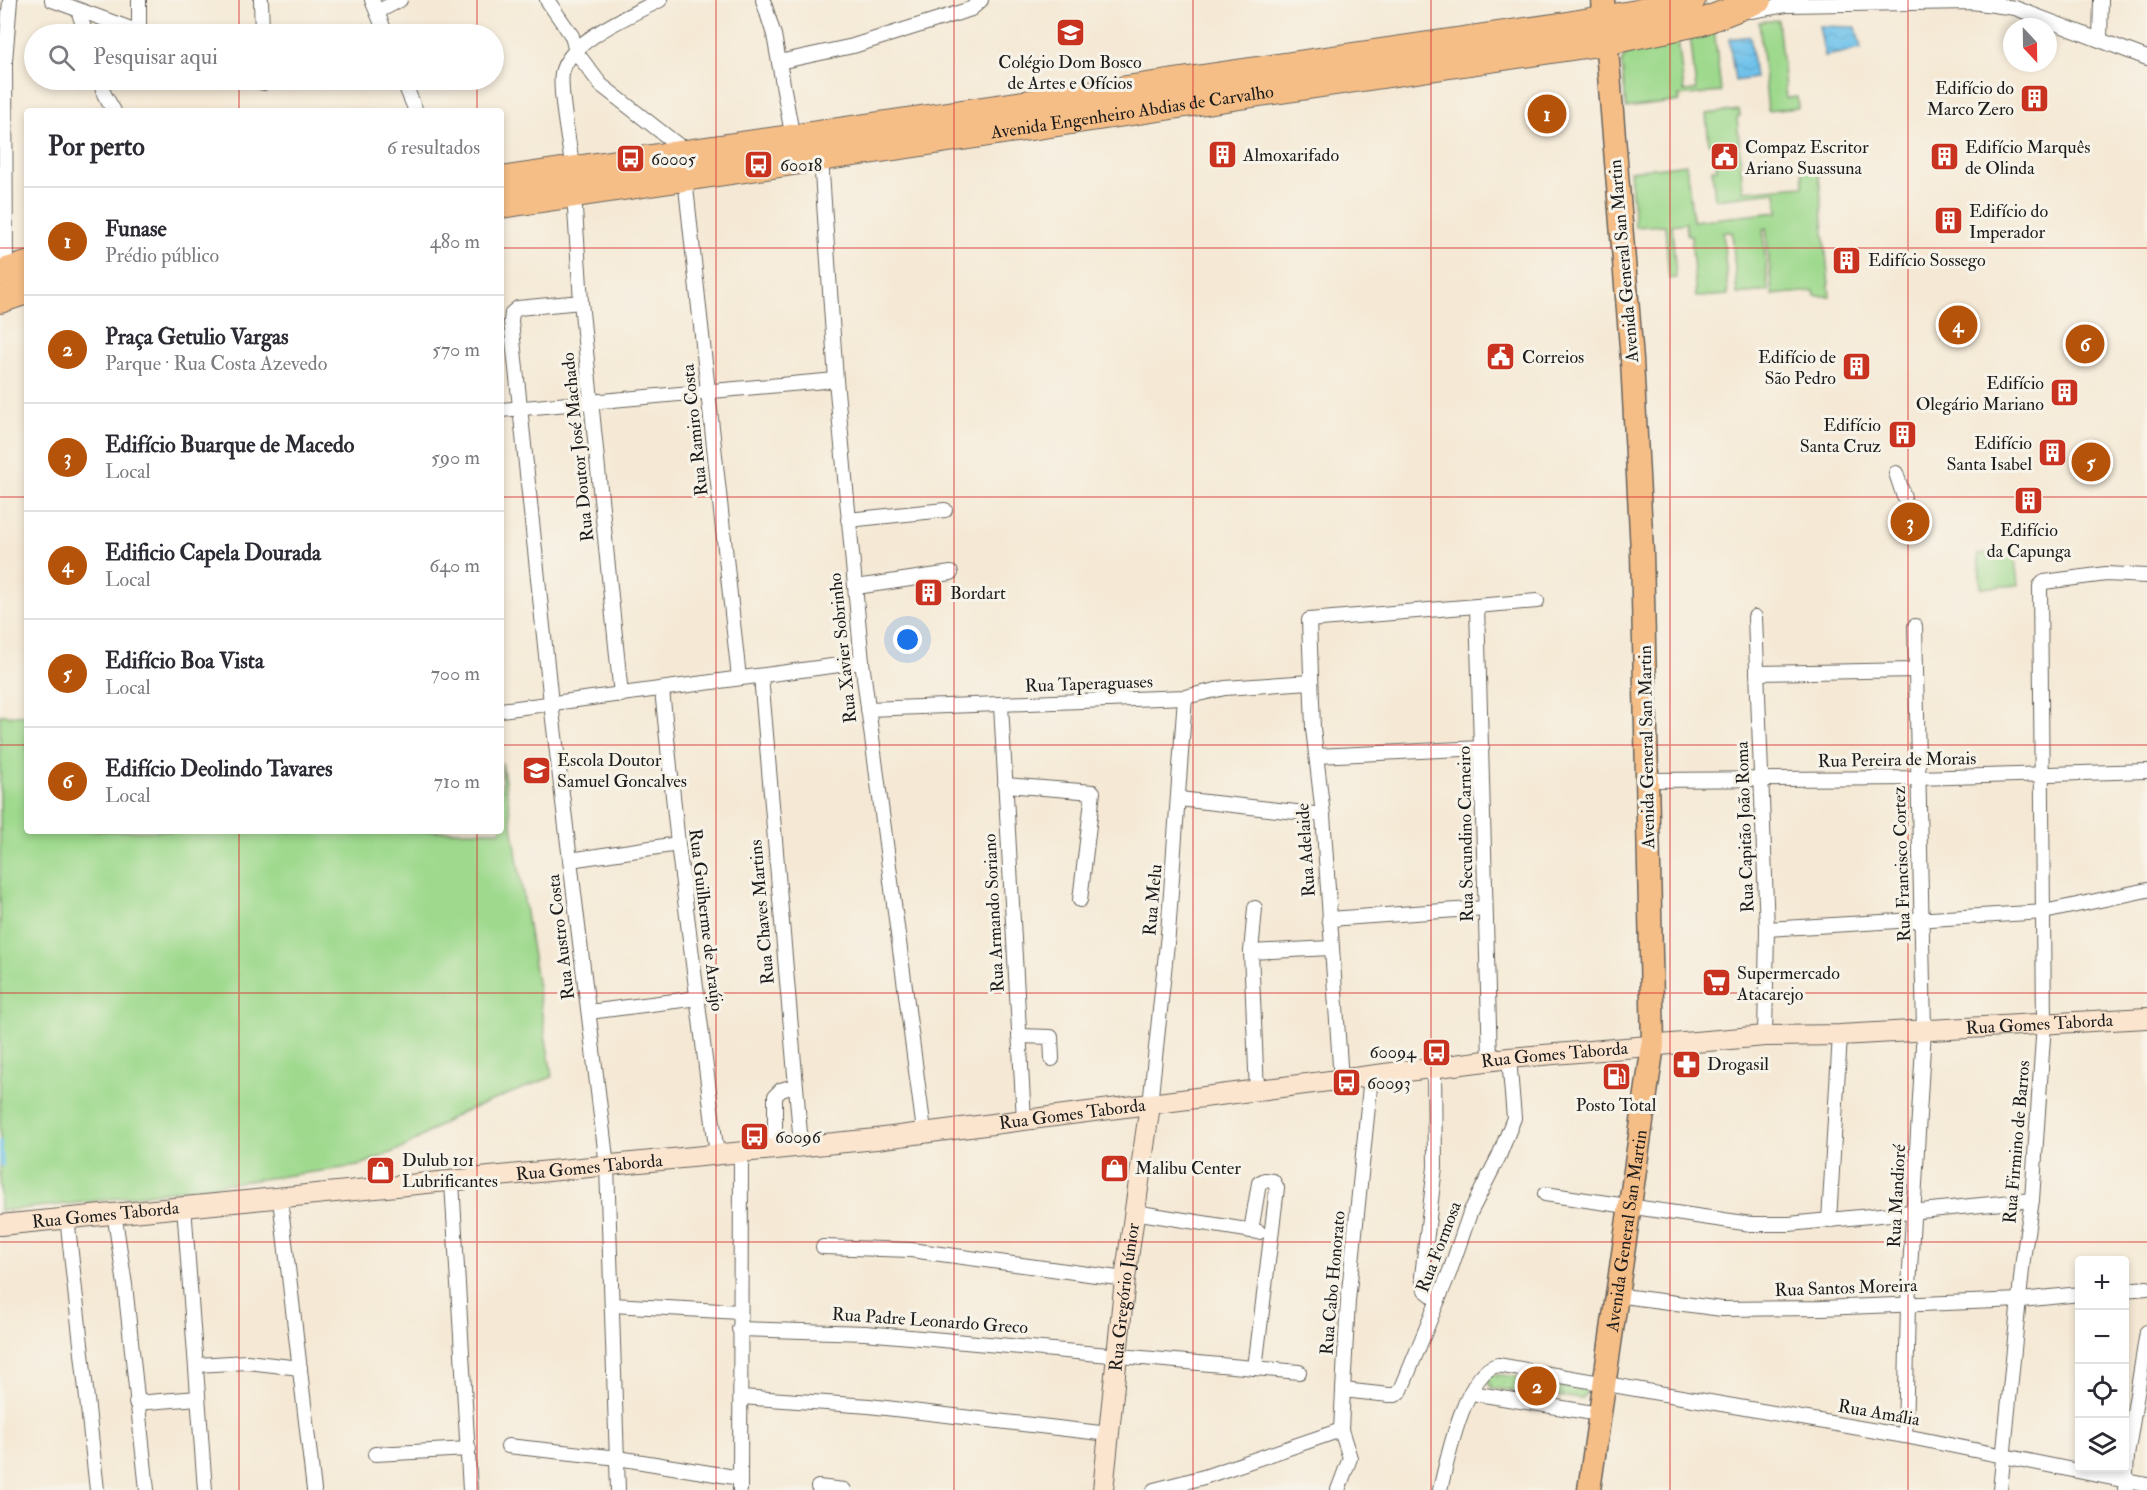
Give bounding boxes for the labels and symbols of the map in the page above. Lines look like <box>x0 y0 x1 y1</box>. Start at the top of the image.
school or university icon: Colégio Dom Bosco de Artes e Ofícios <box>1054 17 1086 49</box>
north arrow <box>2003 18 2057 72</box>
place label: Colégio Dom Bosco de Artes e Ofícios <box>998 51 1142 95</box>
place label: Edifício do Marco Zero <box>1927 77 2014 121</box>
street label: Avenida Engenheiro Abdias de Carvalho <box>988 80 1276 144</box>
building icon: Edifício do Marco Zero <box>2019 82 2051 114</box>
pin: 1 <box>1528 92 1566 136</box>
place label: Compaz Escritor Ariano Suassuna <box>1744 136 1869 180</box>
place label: Edifício Marquês de Olinda <box>1965 136 2090 180</box>
building icon: Almoxarifado <box>1206 139 1238 171</box>
public building icon: Compaz Escritor Ariano Suassuna <box>1708 141 1740 173</box>
building icon: Edifício Marquês de Olinda <box>1928 141 1960 173</box>
bus stop icon: 60005 <box>614 143 646 175</box>
place label: Almoxarifado <box>1242 144 1339 167</box>
place label: 60005 <box>651 148 696 171</box>
bus stop icon: 60018 <box>743 149 775 181</box>
place label: 60018 <box>780 154 822 177</box>
street label: Avenida General San Martin <box>1604 158 1644 365</box>
place label: Edifício do Imperador <box>1969 200 2048 244</box>
building icon: Edifício do Imperador <box>1932 205 1964 237</box>
building icon: Edifício Sossego <box>1831 244 1863 276</box>
place label: Edifício Sossego <box>1868 249 1986 272</box>
pin: 4 <box>1938 302 1978 348</box>
pin: 6 <box>2066 322 2104 366</box>
public building icon: Correios <box>1485 341 1517 373</box>
place label: Correios <box>1522 346 1584 369</box>
place label: Edifício de São Pedro <box>1758 346 1836 390</box>
street label: Rua Doutor José Machado <box>557 351 599 543</box>
building icon: Edifício de São Pedro <box>1841 351 1873 383</box>
street label: Rua Ramiro Costa <box>677 362 713 497</box>
place label: Edifício Olegário Mariano <box>1916 372 2044 416</box>
building icon: Edifício Olegário Mariano <box>2049 377 2081 409</box>
place label: Edifício Santa Cruz <box>1800 414 1881 458</box>
building icon: Edifício Santa Cruz <box>1886 419 1918 451</box>
place label: Edifício Santa Isabel <box>1947 432 2032 476</box>
building icon: Edifício Santa Isabel <box>2037 437 2069 469</box>
pin: 5 <box>2072 440 2110 484</box>
building icon: Edifício da Capunga <box>2013 485 2045 517</box>
pin: 3 <box>1890 500 1930 544</box>
place label: Edifício da Capunga <box>1987 519 2072 563</box>
street label: Rua Xavier Sobrinho <box>824 571 862 724</box>
building icon: Bordart <box>913 577 945 609</box>
place label: Bordart <box>950 582 1006 605</box>
your location <box>893 625 922 654</box>
street label: Avenida General San Martin <box>1634 645 1660 850</box>
street label: Rua Taperaguases <box>1024 670 1154 698</box>
street label: Rua Capitão João Roma <box>1730 740 1759 913</box>
street label: Rua Secundino Carneiro <box>1453 745 1479 922</box>
street label: Rua Pereira de Morais <box>1817 747 1977 773</box>
place label: Escola Doutor Samuel Goncalves <box>557 749 687 793</box>
school or university icon: Escola Doutor Samuel Goncalves <box>520 754 552 786</box>
street label: Rua Francisco Cortez <box>1888 785 1916 942</box>
street label: Rua Adelaide <box>1291 802 1321 898</box>
street label: Rua Guilherme de Araújo <box>683 827 729 1013</box>
street label: Rua Armando Soriano <box>978 833 1010 993</box>
street label: Rua Chaves Martins <box>744 839 780 985</box>
street label: Rua Melu <box>1138 863 1168 937</box>
street label: Rua Austro Costa <box>542 872 580 1001</box>
place label: Supermercado Atacarejo <box>1736 962 1840 1006</box>
supermarket icon: Supermercado Atacarejo <box>1700 967 1732 999</box>
street label: Rua Gomes Taborda <box>1965 1008 2114 1040</box>
bus stop icon: 60094 <box>1421 1036 1453 1068</box>
street label: Rua Gomes Taborda <box>1480 1036 1630 1073</box>
place label: 60094 <box>1370 1041 1417 1064</box>
pharmacy icon: Drogasil <box>1670 1048 1702 1080</box>
place label: Drogasil <box>1707 1053 1769 1076</box>
street label: Rua Firmino de Barros <box>1998 1059 2036 1225</box>
fuel station icon: Posto Total <box>1600 1060 1632 1092</box>
bus stop icon: 60093 <box>1330 1067 1362 1099</box>
place label: 60093 <box>1367 1072 1411 1095</box>
street label: Rua Gomes Taborda <box>998 1093 1147 1135</box>
place label: Posto Total <box>1576 1094 1657 1117</box>
bus stop icon: 60096 <box>738 1121 770 1153</box>
place label: 60096 <box>775 1126 822 1149</box>
street label: Avenida General San Martin <box>1600 1128 1652 1334</box>
street label: Rua Mandioré <box>1883 1143 1911 1248</box>
street label: Rua Gomes Taborda <box>515 1148 664 1186</box>
place label: Dulub 101 Lubrificantes <box>402 1149 498 1193</box>
shop icon: Malibu Center <box>1098 1152 1130 1184</box>
shop icon: Dulub 101 Lubrificantes <box>365 1154 397 1186</box>
place label: Malibu Center <box>1135 1157 1241 1180</box>
street label: Rua Gomes Taborda <box>31 1196 181 1233</box>
street label: Rua Formosa <box>1411 1198 1467 1296</box>
street label: Rua Cabo Honorato <box>1315 1210 1351 1356</box>
street label: Rua Gregório Júnior <box>1104 1221 1144 1373</box>
street label: Rua Santos Moreira <box>1774 1274 1918 1302</box>
street label: Rua Padre Leonardo Greco <box>831 1303 1029 1339</box>
pin: 2 <box>1518 1364 1556 1408</box>
street label: Rua Amália <box>1836 1394 1922 1432</box>

